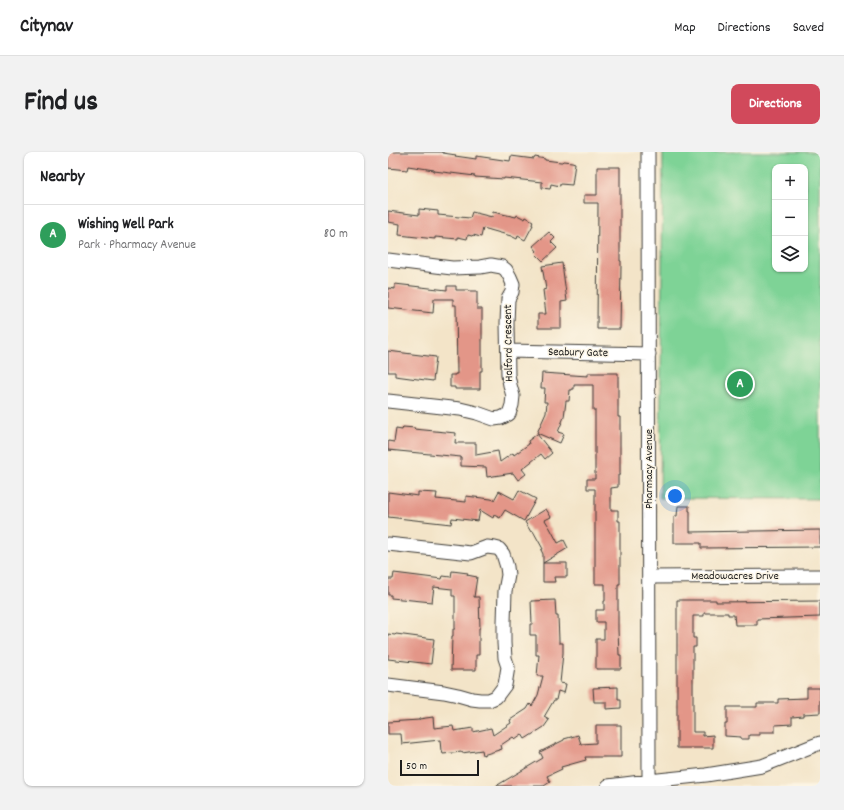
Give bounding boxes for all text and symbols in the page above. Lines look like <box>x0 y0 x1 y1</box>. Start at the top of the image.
text: Citynav <box>20 14 73 41</box>
text: Map <box>674 18 696 38</box>
text: Directions <box>718 18 771 38</box>
text: Saved <box>793 18 824 38</box>
text: Find us <box>24 84 98 124</box>
button: Directions <box>731 84 820 124</box>
map controls <box>772 164 808 272</box>
button: + <box>772 164 808 200</box>
text: Nearby <box>40 166 84 190</box>
button: − <box>772 200 808 236</box>
text: Wishing Well Park <box>78 214 174 236</box>
text: A <box>49 225 57 244</box>
text: 80 m <box>324 225 348 244</box>
text: Park · Pharmacy Avenue <box>78 236 196 255</box>
button: layers <box>772 236 808 272</box>
street label: Holford Crescent <box>500 304 518 382</box>
street label: Seabury Gate <box>548 344 608 362</box>
pin: A <box>727 369 753 399</box>
street label: Pharmacy Avenue <box>641 429 658 509</box>
your location <box>665 486 685 506</box>
street label: Meadowacres Drive <box>691 568 779 585</box>
scale bar <box>400 758 479 777</box>
text: 50 m <box>406 759 427 775</box>

